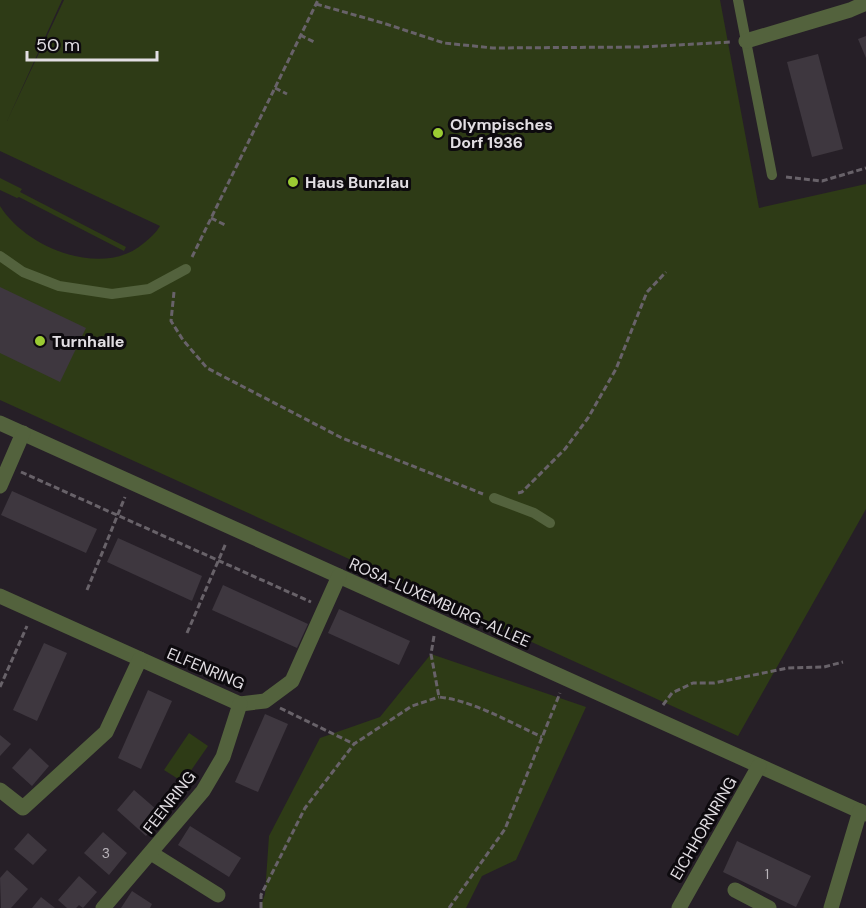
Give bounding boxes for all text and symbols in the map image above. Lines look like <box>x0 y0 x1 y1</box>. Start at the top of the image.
scale bar <box>27 24 158 62</box>
text: 50 m <box>36 33 80 57</box>
place label: Olympisches Dorf 1936 <box>450 114 553 153</box>
marker: Olympisches Dorf 1936 <box>431 126 445 140</box>
place label: Haus Bunzlau <box>305 172 409 193</box>
marker: Haus Bunzlau <box>286 175 300 189</box>
place label: Turnhalle <box>52 331 124 352</box>
marker: Turnhalle <box>33 334 47 348</box>
street label: ROSA-LUXEMBURG-ALLEE <box>346 553 534 652</box>
street label: ELFENRING <box>164 643 248 694</box>
street label: FEENRING <box>138 767 200 838</box>
street label: EICHHORNRING <box>665 773 741 883</box>
house number: 3 <box>102 844 110 862</box>
house number: 1 <box>765 865 769 883</box>

